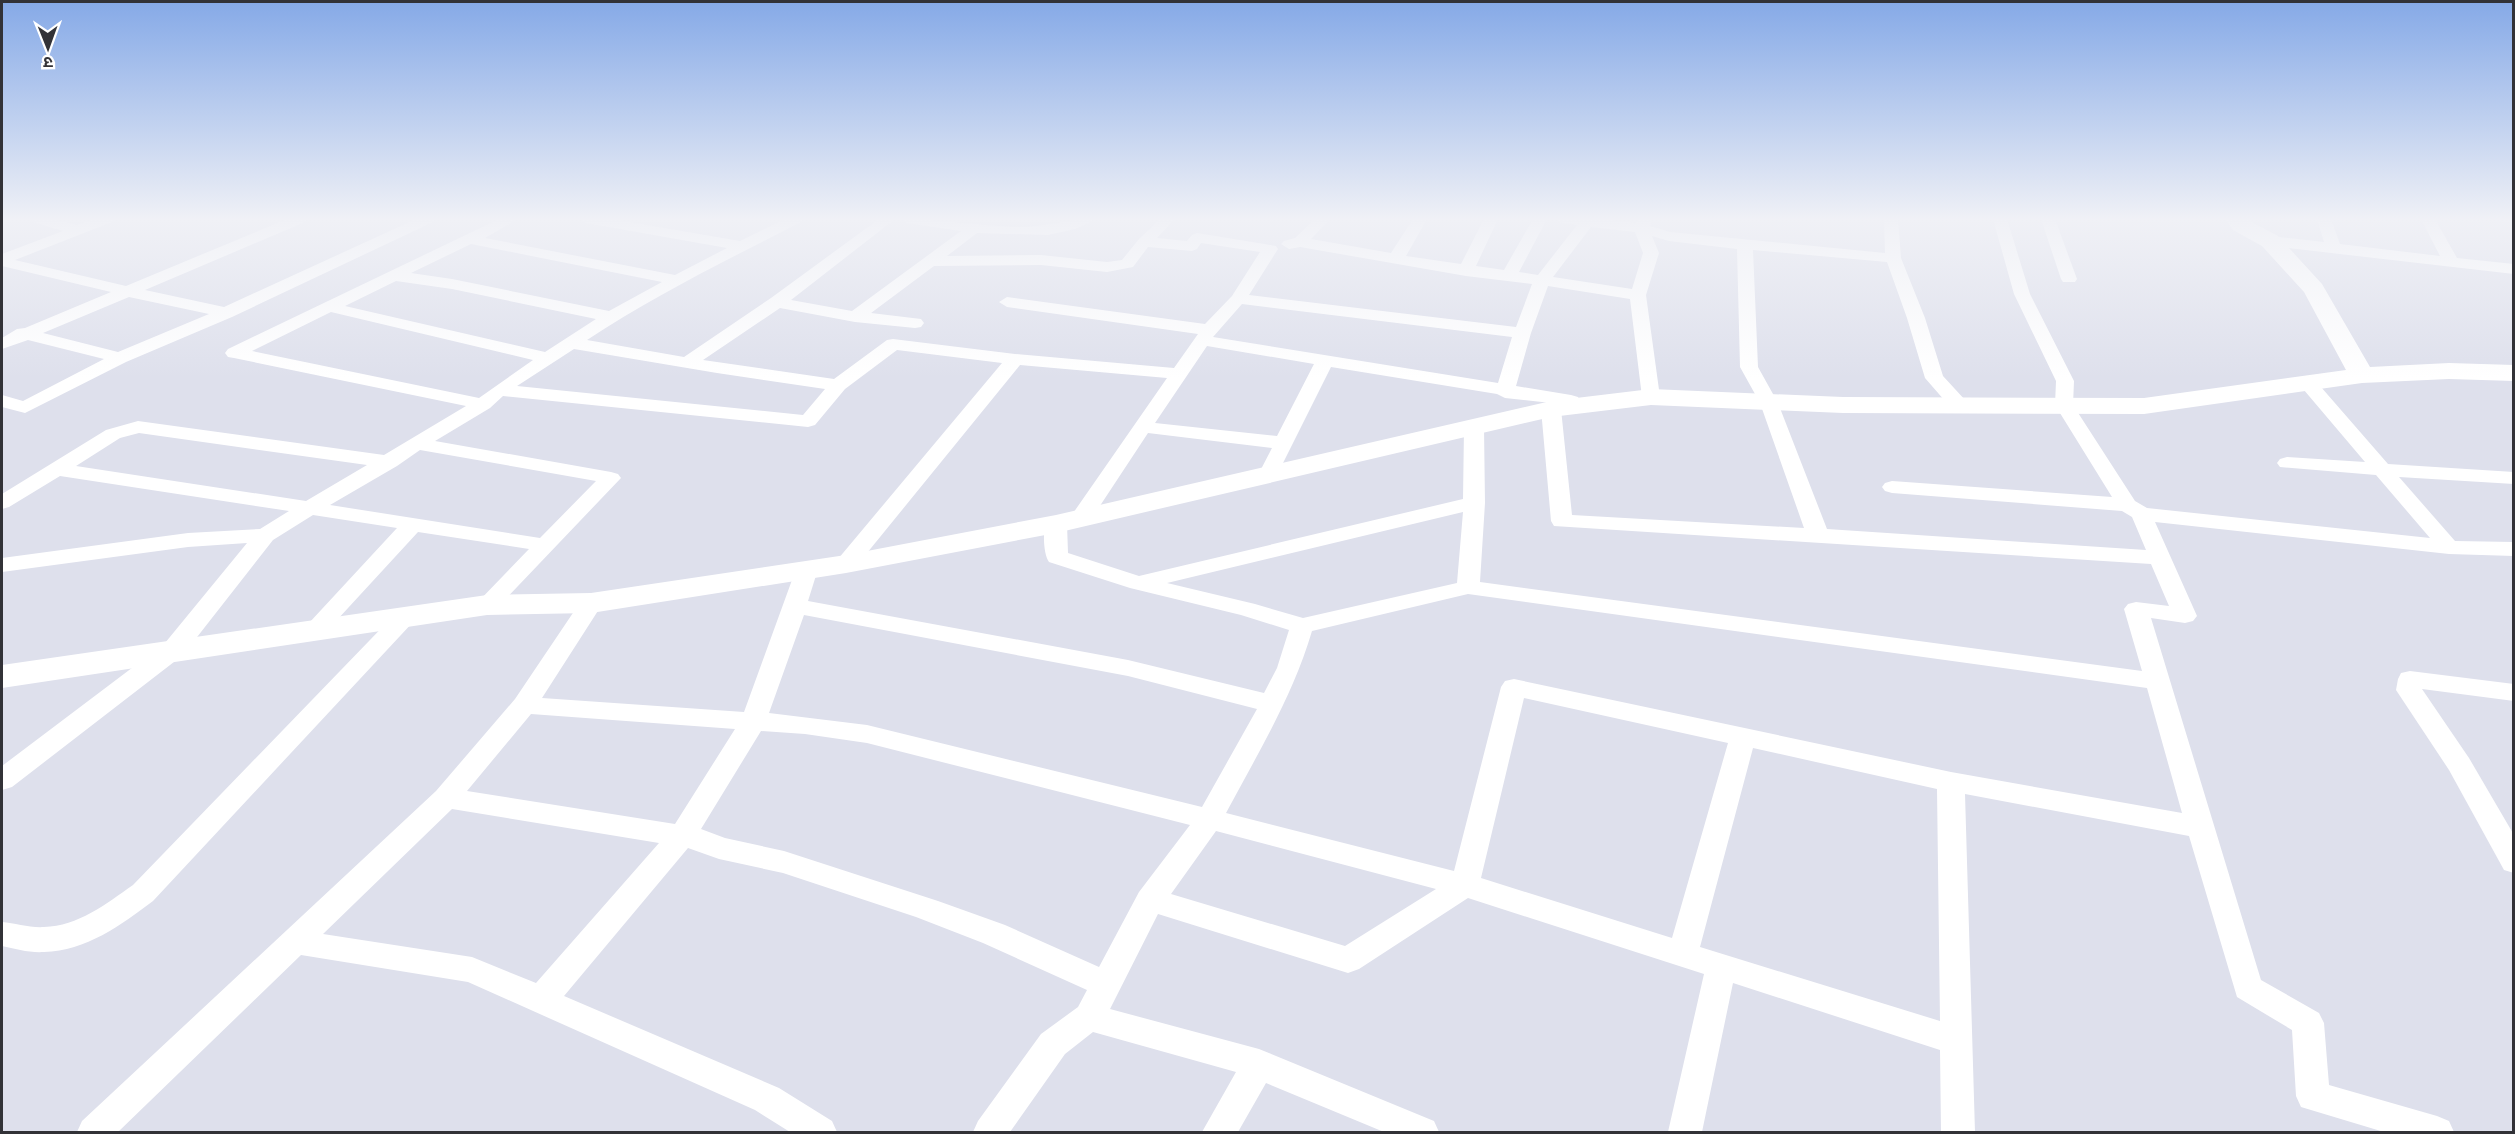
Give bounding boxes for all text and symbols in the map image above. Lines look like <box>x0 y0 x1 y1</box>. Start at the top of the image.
north arrow <box>18 18 78 78</box>
text: उ <box>43 53 53 72</box>

